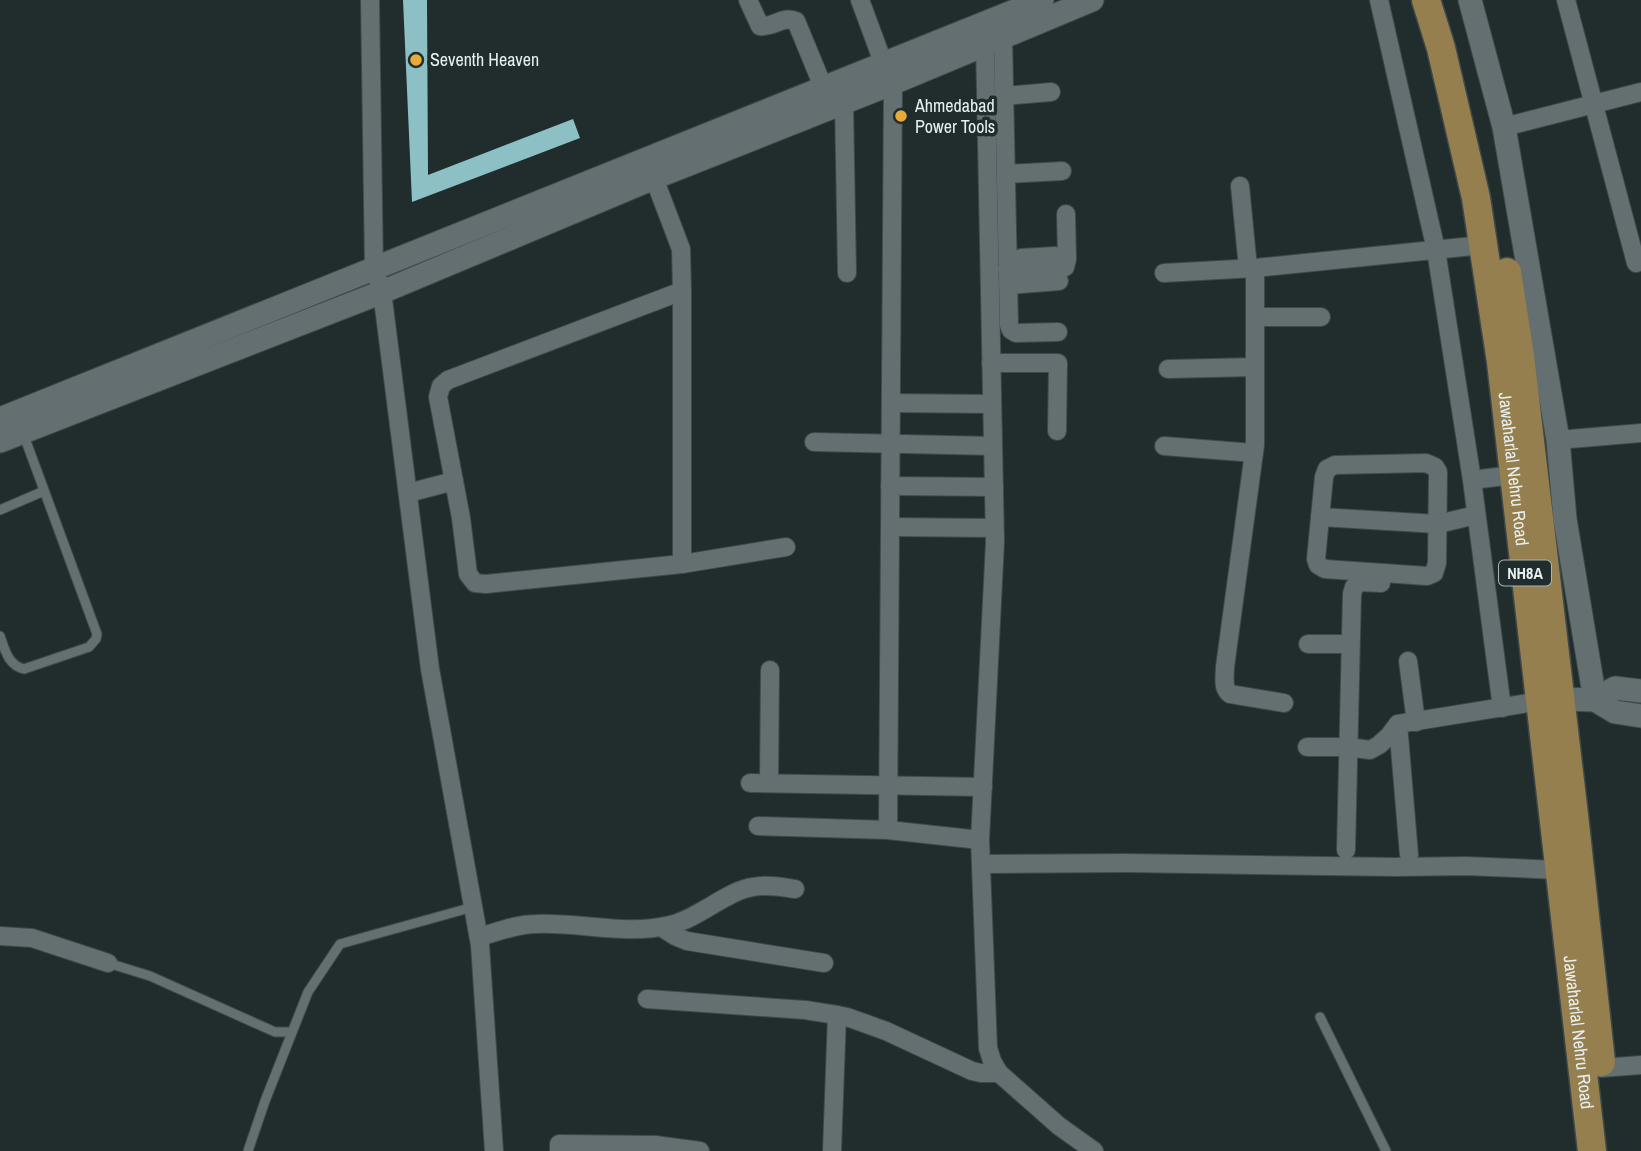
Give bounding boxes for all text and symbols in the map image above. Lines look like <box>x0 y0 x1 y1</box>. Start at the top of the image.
place label: Seventh Heaven <box>430 47 539 72</box>
marker: Seventh Heaven <box>408 52 424 68</box>
place label: Ahmedabad Power Tools <box>914 93 995 139</box>
marker: Ahmedabad Power Tools <box>893 108 909 124</box>
street label: Jawaharlal Nehru Road <box>1493 391 1535 547</box>
road number: NH8A <box>1499 560 1551 586</box>
street label: Jawaharlal Nehru Road <box>1558 954 1600 1110</box>

